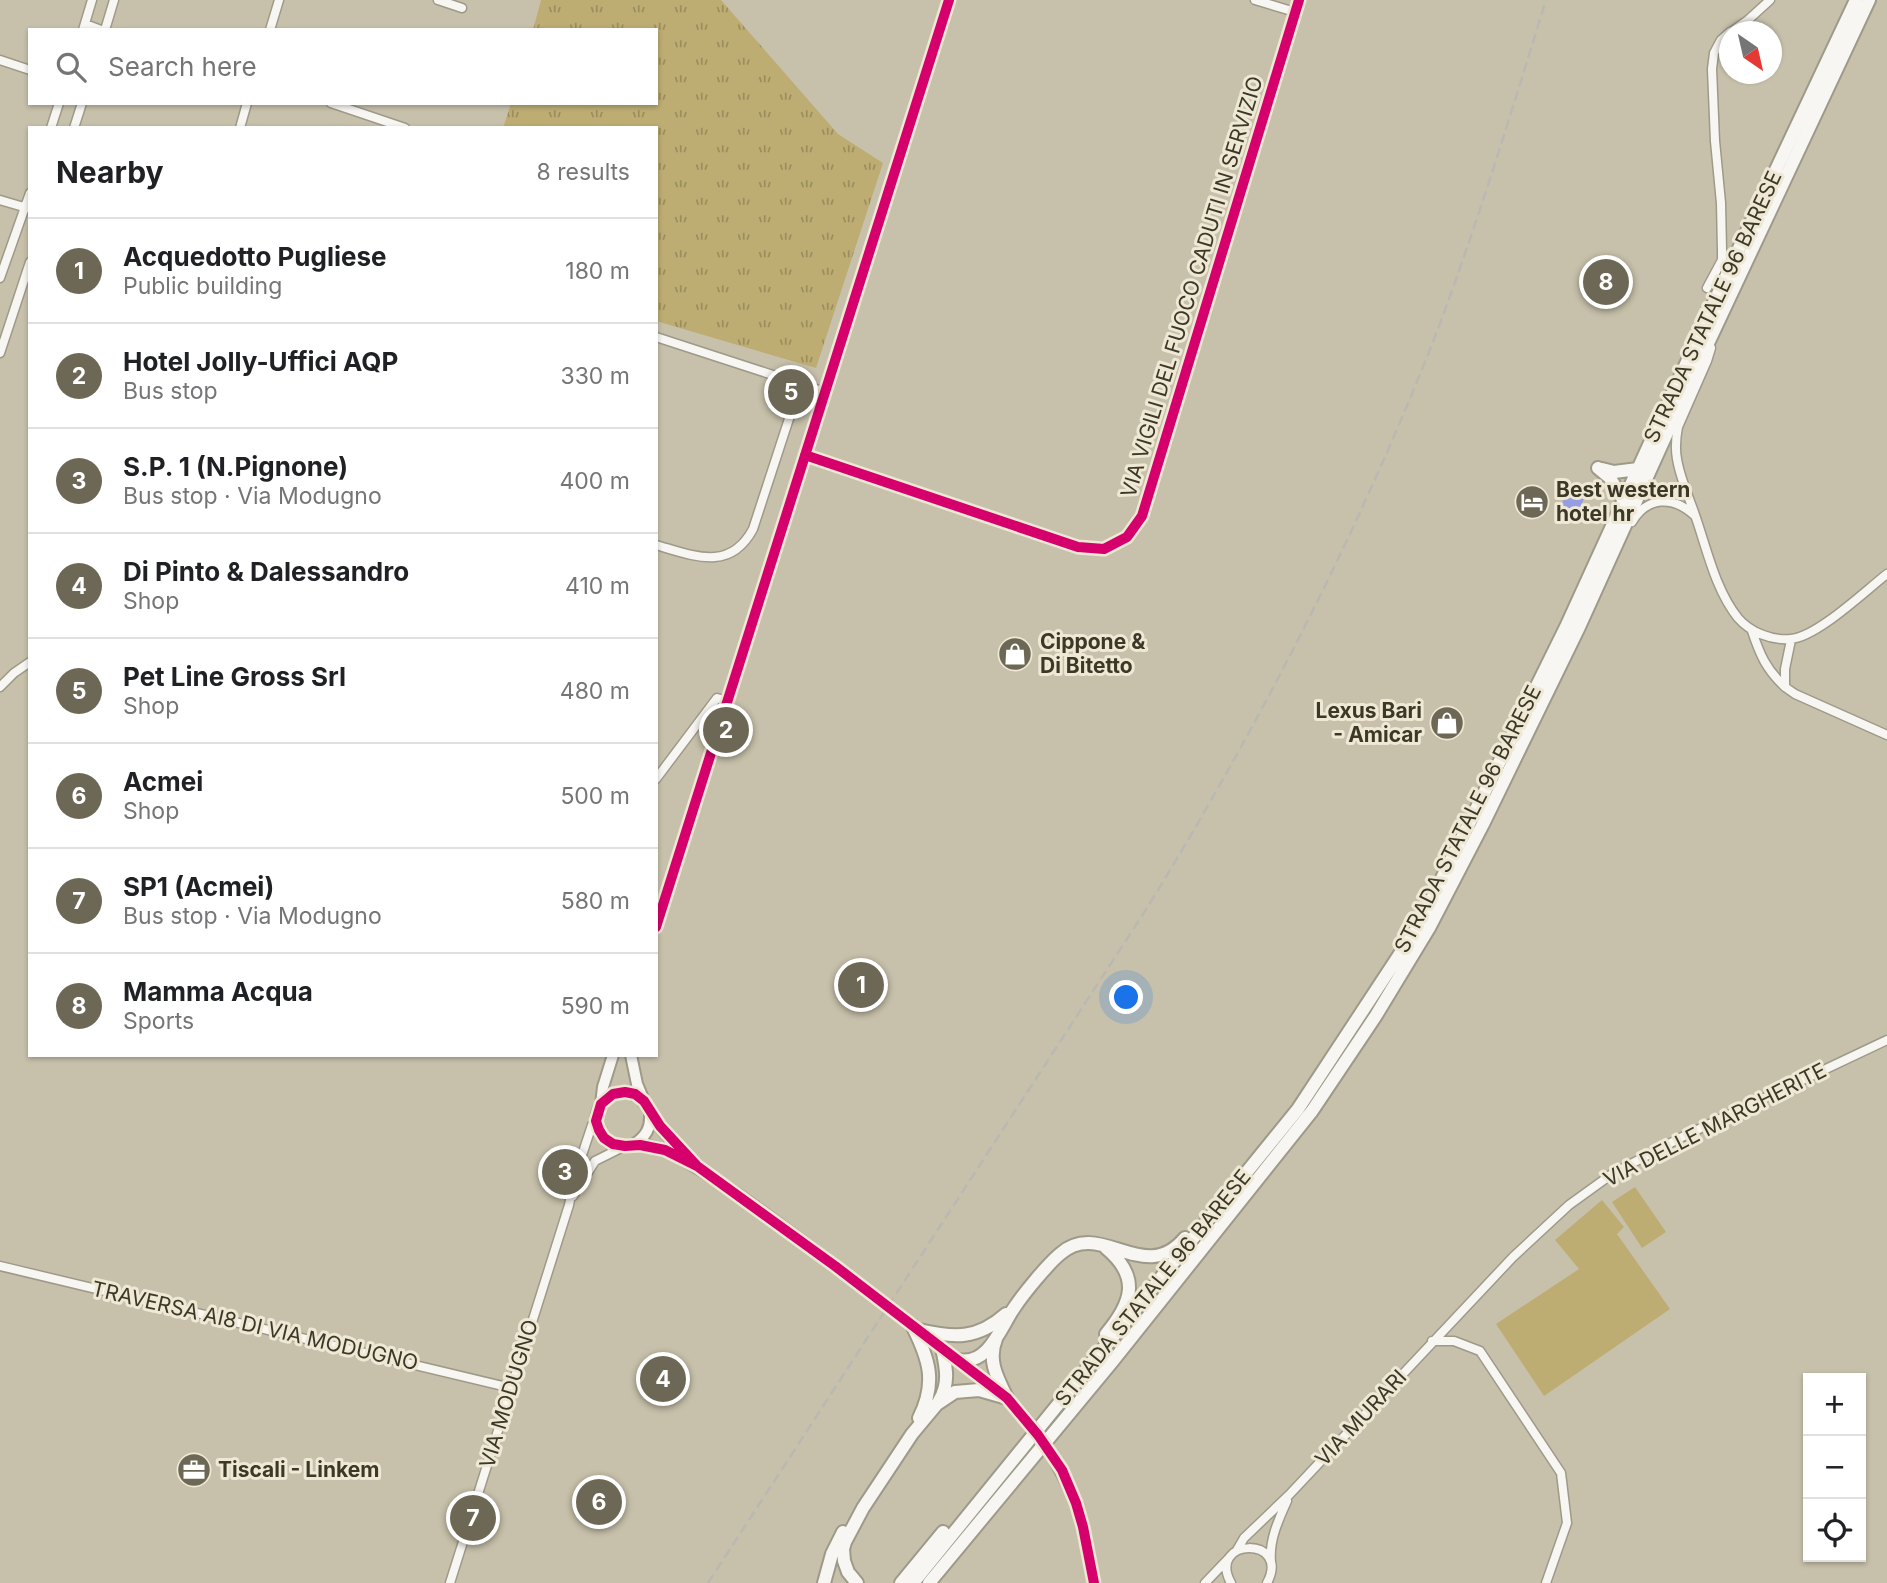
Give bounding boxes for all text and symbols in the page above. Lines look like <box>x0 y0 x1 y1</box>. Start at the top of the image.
north arrow <box>1719 21 1782 84</box>
search box <box>28 28 658 105</box>
icon: search <box>52 48 90 86</box>
text: Search here <box>108 51 257 82</box>
street label: VIA VIGILI DEL FUOCO CADUTI IN SERVIZIO <box>1115 73 1268 501</box>
text: Nearby <box>56 154 164 190</box>
text: 8 results <box>537 158 630 186</box>
street label: STRADA STATALE 96 BARESE <box>1638 167 1787 447</box>
text: Acquedotto Pugliese <box>123 241 387 272</box>
pin: 8 <box>1583 256 1629 308</box>
text: 1 <box>74 257 84 285</box>
text: 180 m <box>565 257 630 285</box>
text: Public building <box>123 272 282 300</box>
text: Hotel Jolly-Uffici AQP <box>123 346 398 377</box>
text: 2 <box>72 362 86 390</box>
text: 330 m <box>560 362 630 390</box>
pin: 5 <box>768 366 814 418</box>
text: Bus stop <box>123 377 218 405</box>
text: S.P. 1 (N.Pignone) <box>123 451 348 482</box>
text: 3 <box>72 467 86 495</box>
text: 400 m <box>560 467 630 495</box>
place label: Best western hotel hr <box>1556 477 1690 526</box>
text: Bus stop · Via Modugno <box>123 482 382 510</box>
hotel icon: Best western hotel hr <box>1513 483 1551 521</box>
text: Di Pinto & Dalessandro <box>123 556 409 587</box>
text: 4 <box>71 572 87 600</box>
text: 410 m <box>565 572 630 600</box>
text: Shop <box>123 587 179 615</box>
place label: Cippone & Di Bitetto <box>1040 629 1146 678</box>
shop icon: Cippone & Di Bitetto <box>996 635 1034 673</box>
text: Pet Line Gross Srl <box>123 661 346 692</box>
text: 5 <box>72 677 86 705</box>
text: 480 m <box>560 677 630 705</box>
street label: STRADA STATALE 96 BARESE <box>1389 681 1546 957</box>
text: Shop <box>123 692 179 720</box>
place label: Lexus Bari - Amicar <box>1316 698 1422 747</box>
pin: 2 <box>703 704 749 756</box>
shop icon: Lexus Bari - Amicar <box>1428 704 1466 742</box>
text: Acmei <box>123 766 203 797</box>
text: 6 <box>72 782 86 810</box>
text: 500 m <box>560 782 630 810</box>
text: Shop <box>123 797 179 825</box>
text: SP1 (Acmei) <box>123 871 274 902</box>
text: 7 <box>72 887 86 915</box>
text: 580 m <box>561 887 630 915</box>
text: Bus stop · Via Modugno <box>123 902 382 930</box>
pin: 1 <box>838 959 884 1011</box>
text: Mamma Acqua <box>123 976 313 1007</box>
your location <box>1109 980 1143 1014</box>
text: 8 <box>72 992 86 1020</box>
text: 590 m <box>561 992 630 1020</box>
text: Sports <box>123 1007 194 1035</box>
street label: VIA DELLE MARGHERITE <box>1599 1057 1830 1192</box>
pin: 3 <box>542 1146 588 1198</box>
street label: STRADA STATALE 96 BARESE <box>1049 1164 1256 1411</box>
street label: TRAVERSA AI8 DI VIA MODUGNO <box>89 1276 421 1375</box>
street label: VIA MODUGNO <box>474 1317 543 1471</box>
pin: 4 <box>640 1353 686 1405</box>
street label: VIA MURARI <box>1310 1364 1411 1471</box>
map controls <box>1803 1373 1866 1562</box>
button: + <box>1803 1373 1866 1436</box>
button: − <box>1803 1436 1866 1499</box>
office icon: Tiscali - Linkem <box>175 1451 213 1489</box>
place label: Tiscali - Linkem <box>218 1457 379 1482</box>
pin: 6 <box>576 1476 622 1528</box>
pin: 7 <box>450 1492 496 1544</box>
button: locate <box>1803 1499 1866 1562</box>

